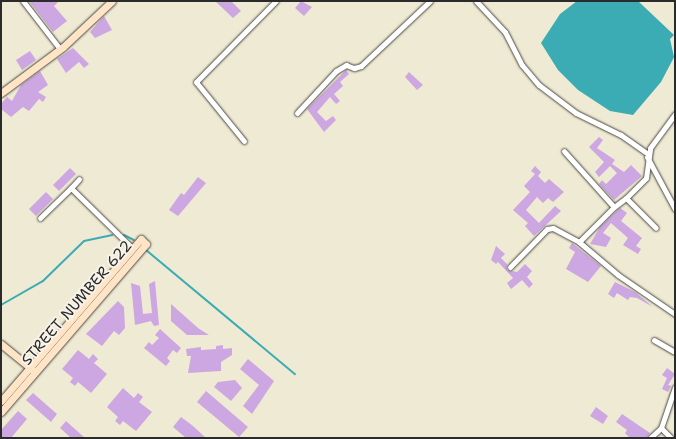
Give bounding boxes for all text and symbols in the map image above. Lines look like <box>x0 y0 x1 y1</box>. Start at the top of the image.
street label: STREET NUMBER 622 <box>18 237 136 369</box>

